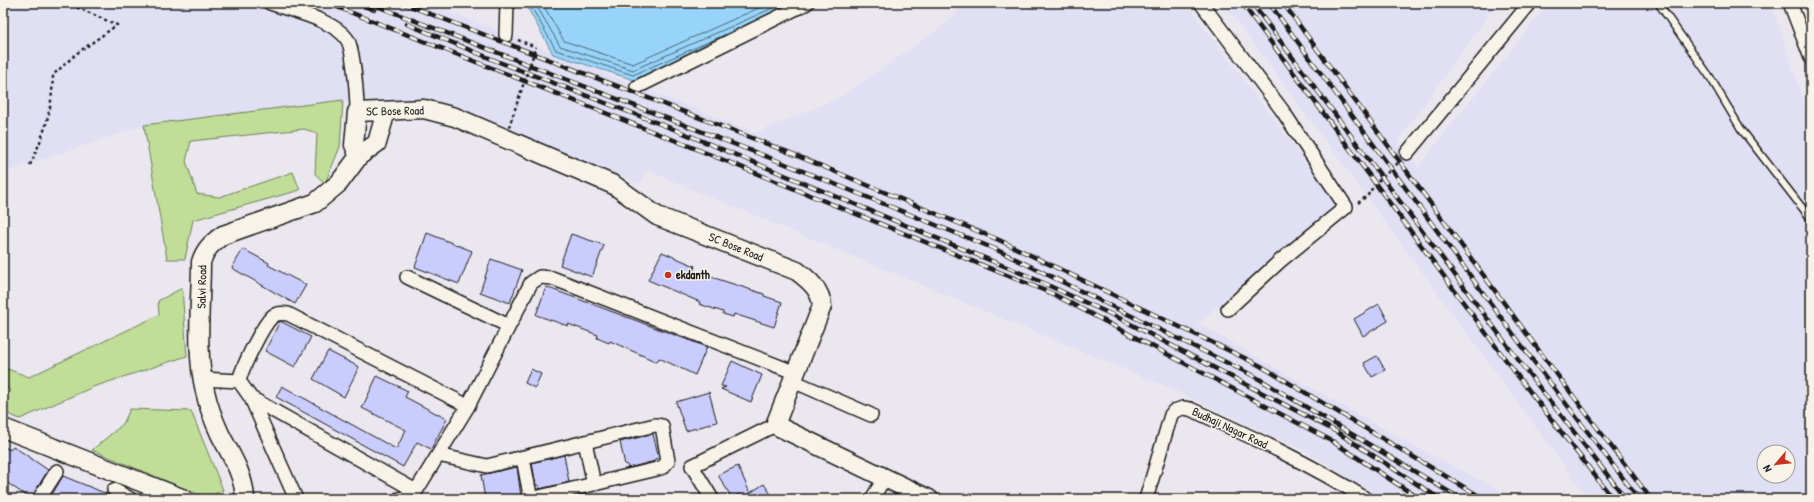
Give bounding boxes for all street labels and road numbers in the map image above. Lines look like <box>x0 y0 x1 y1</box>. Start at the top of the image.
street label: SC Bose Road <box>366 101 424 120</box>
street label: SC Bose Road <box>706 228 766 265</box>
street label: Salvi Road <box>193 265 210 309</box>
street label: Budhaji Nagar Road <box>1190 403 1271 453</box>

